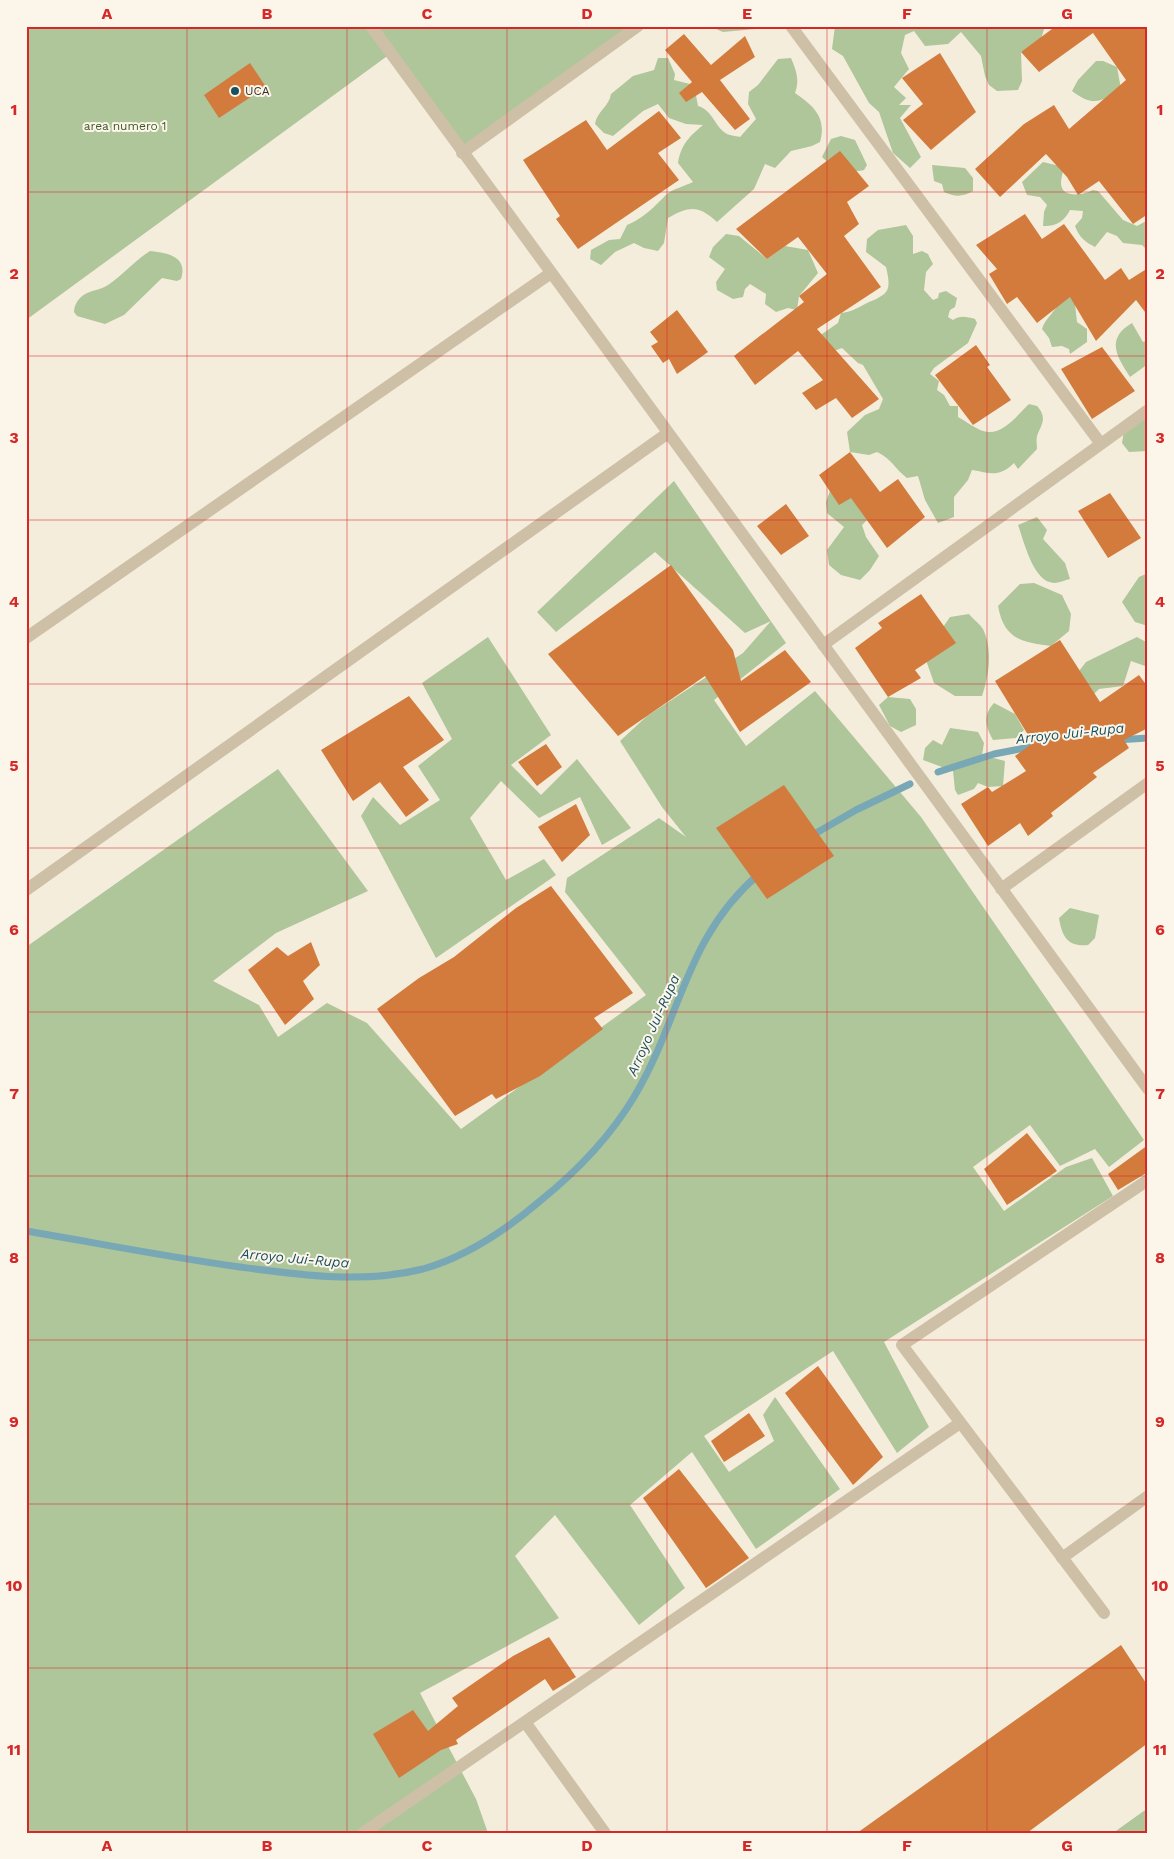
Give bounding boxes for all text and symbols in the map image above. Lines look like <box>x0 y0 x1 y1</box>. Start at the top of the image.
text: A <box>102 4 113 23</box>
text: B <box>262 4 273 23</box>
text: C <box>422 4 433 23</box>
text: D <box>581 4 593 23</box>
text: E <box>742 4 752 23</box>
text: F <box>902 4 912 23</box>
text: G <box>1061 4 1073 23</box>
place label: UCA <box>245 84 270 98</box>
marker: UCA <box>229 85 241 97</box>
text: 1 <box>11 100 17 119</box>
text: 1 <box>1157 100 1163 119</box>
park label: area numero 1 <box>84 119 166 133</box>
text: 2 <box>9 264 19 283</box>
text: 2 <box>1155 264 1165 283</box>
text: 3 <box>9 428 19 447</box>
text: 3 <box>1155 428 1165 447</box>
text: 4 <box>9 592 19 611</box>
text: 4 <box>1155 592 1165 611</box>
water label: Arroyo Jui-Rupa <box>1014 719 1125 747</box>
text: 5 <box>9 756 19 775</box>
text: 5 <box>1155 756 1165 775</box>
text: 6 <box>9 920 19 939</box>
text: 6 <box>1155 920 1165 939</box>
water label: Arroyo Jui-Rupa <box>623 972 683 1079</box>
text: 7 <box>9 1084 19 1103</box>
text: 7 <box>1155 1084 1165 1103</box>
water label: Arroyo Jui-Rupa <box>239 1245 350 1271</box>
text: 8 <box>9 1248 19 1267</box>
text: 8 <box>1155 1248 1165 1267</box>
text: 9 <box>9 1412 19 1431</box>
text: 9 <box>1155 1412 1165 1431</box>
text: 10 <box>5 1576 23 1595</box>
text: 10 <box>1151 1576 1169 1595</box>
text: 11 <box>7 1740 21 1759</box>
text: 11 <box>1153 1740 1167 1759</box>
text: A <box>102 1836 113 1855</box>
text: B <box>262 1836 273 1855</box>
text: C <box>422 1836 433 1855</box>
text: D <box>581 1836 593 1855</box>
text: E <box>742 1836 752 1855</box>
text: F <box>902 1836 912 1855</box>
text: G <box>1061 1836 1073 1855</box>

